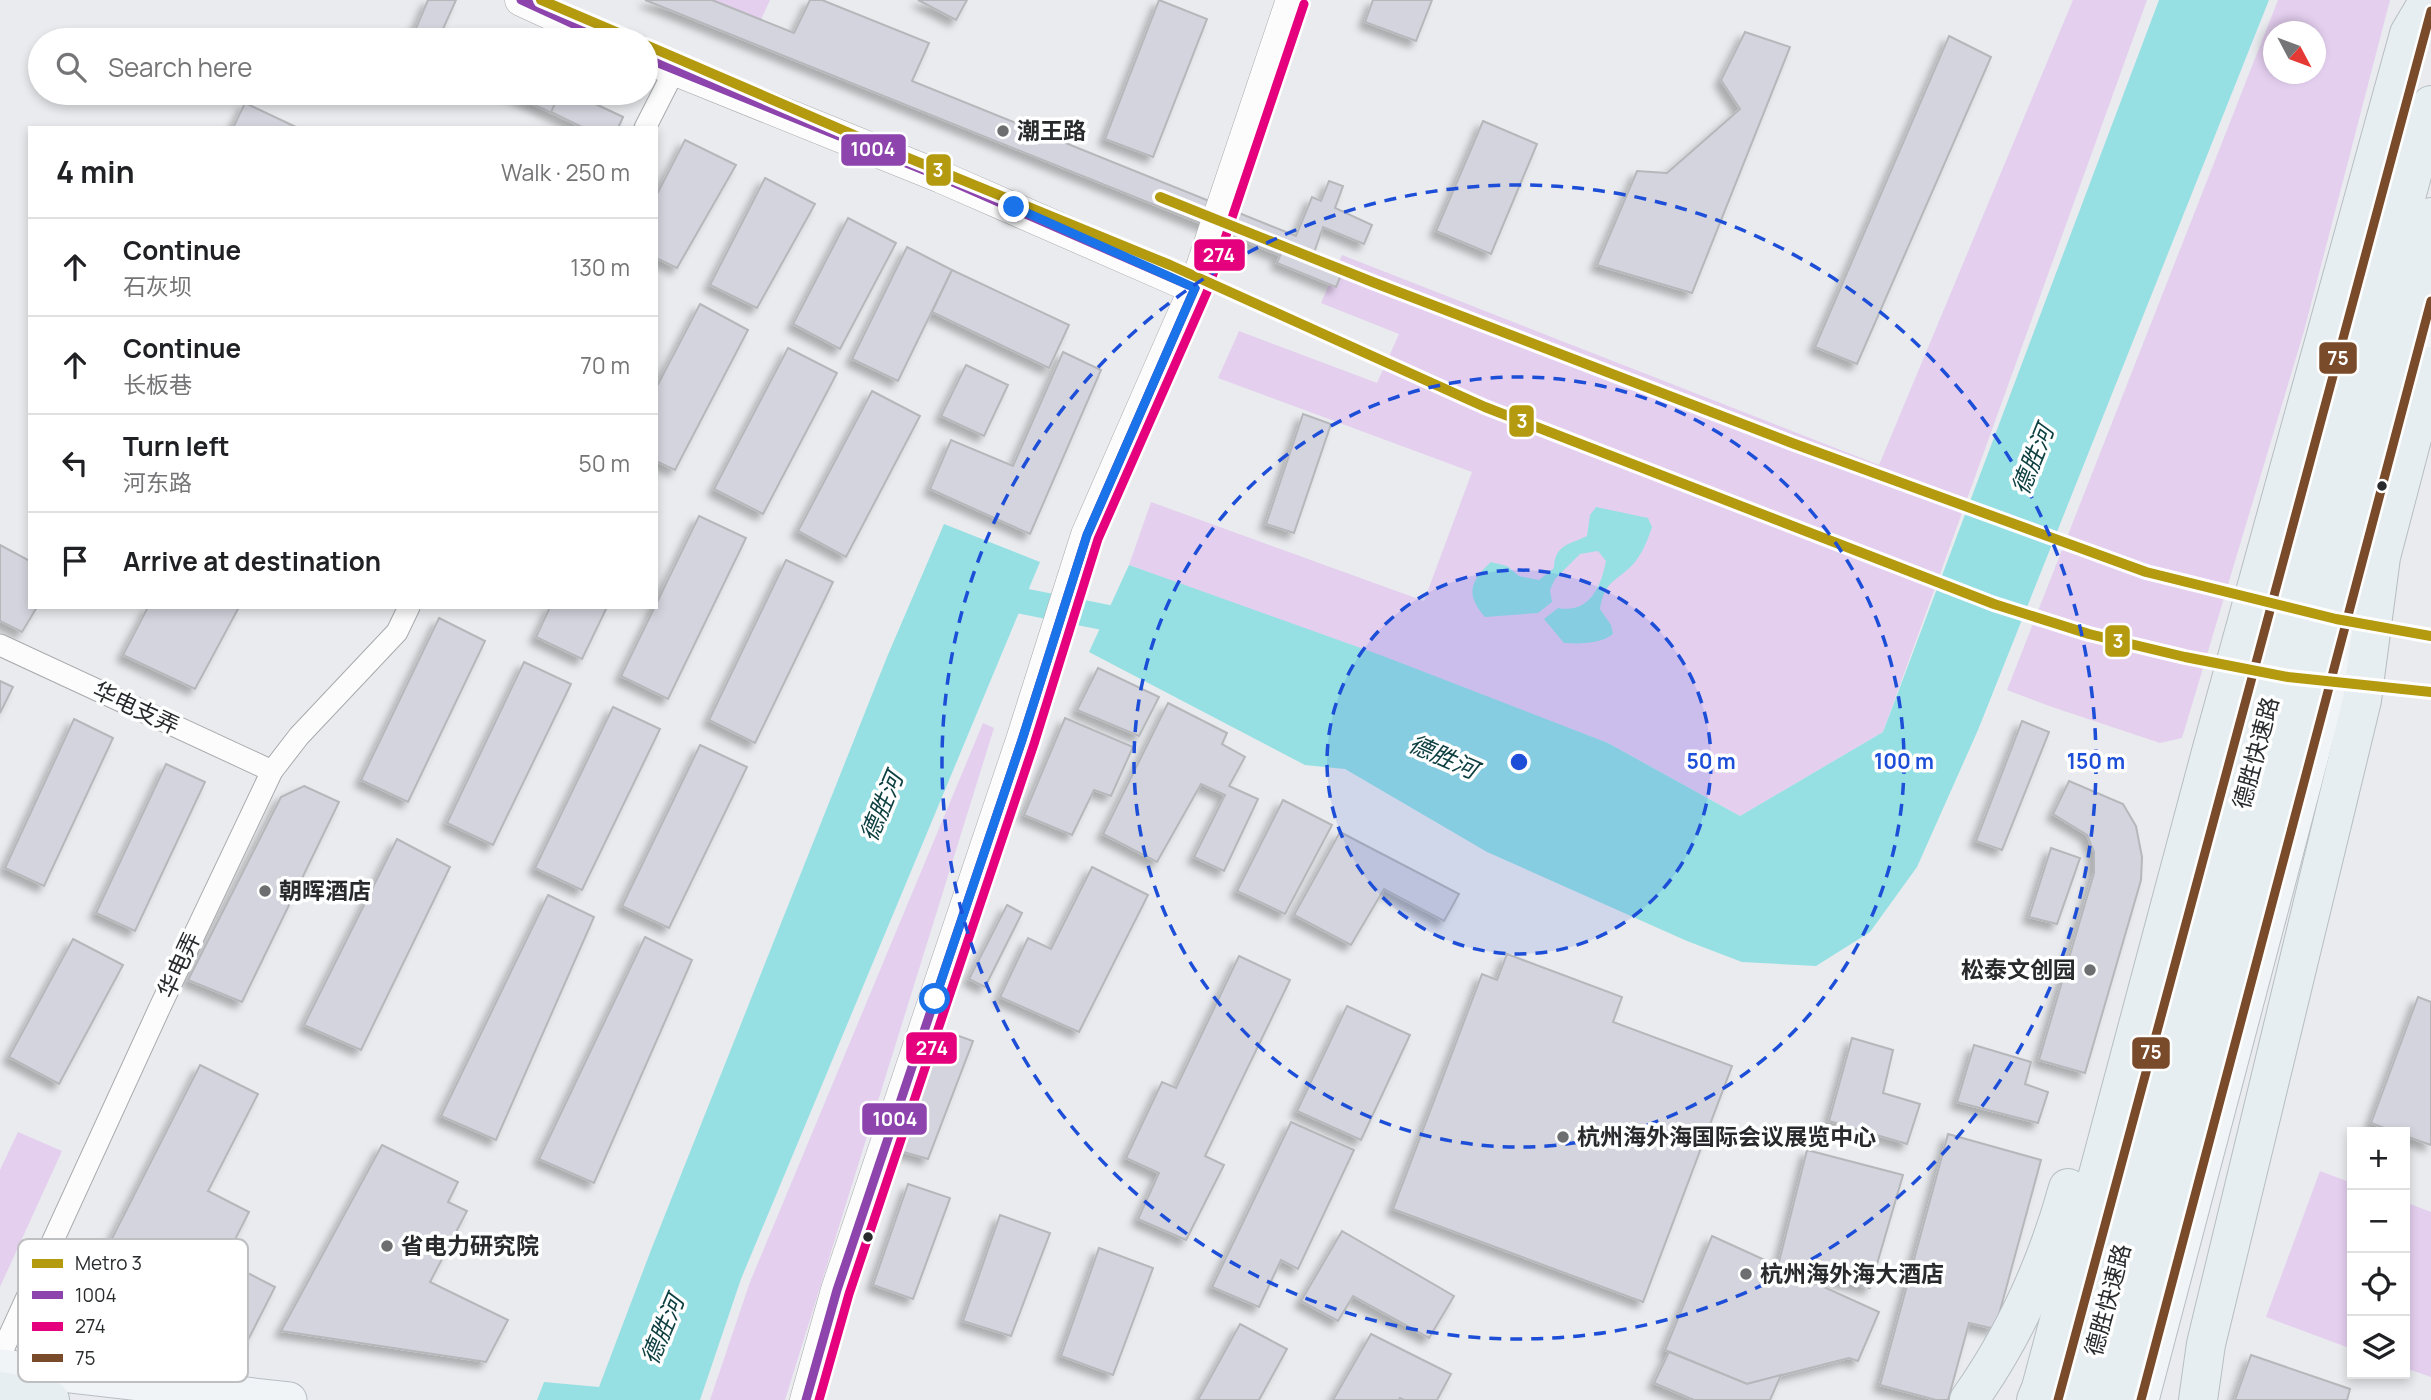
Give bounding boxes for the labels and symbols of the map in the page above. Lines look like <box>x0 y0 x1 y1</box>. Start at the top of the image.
north arrow <box>2263 21 2326 84</box>
place label: 潮王路 <box>1017 114 1086 146</box>
marker: 潮王路 <box>995 123 1011 139</box>
line badge: 1004 <box>840 133 907 167</box>
text: 1004 <box>851 136 895 162</box>
line badge: 3 <box>925 153 952 187</box>
text: 3 <box>932 157 944 183</box>
route end <box>998 191 1029 222</box>
line badge: 274 <box>1193 238 1246 272</box>
text: 274 <box>1203 242 1235 268</box>
line badge: 75 <box>2318 341 2358 375</box>
text: 75 <box>2327 345 2349 371</box>
line badge: 3 <box>1508 404 1535 438</box>
text: 3 <box>1516 408 1528 434</box>
water label: 德胜河 <box>2003 416 2062 499</box>
unlabelled marker <box>2375 479 2389 493</box>
line badge: 3 <box>2104 624 2131 658</box>
text: 3 <box>2112 628 2124 654</box>
street label: 华电支弄 <box>88 673 185 741</box>
street label: 德胜快速路 <box>2225 693 2285 812</box>
water label: 德胜河 <box>1404 726 1487 787</box>
text: 50 m <box>1686 747 1736 775</box>
text: 100 m <box>1874 747 1934 775</box>
text: 150 m <box>2067 747 2125 775</box>
centre of rings <box>1507 750 1531 774</box>
water label: 德胜河 <box>851 763 911 846</box>
place label: 朝晖酒店 <box>279 874 371 906</box>
marker: 朝晖酒店 <box>257 883 273 899</box>
street label: 华电弄 <box>149 927 207 1003</box>
place label: 松泰文创园 <box>1961 953 2076 985</box>
marker: 松泰文创园 <box>2082 962 2098 978</box>
route start <box>919 983 950 1014</box>
line badge: 274 <box>905 1031 958 1065</box>
text: 274 <box>916 1035 948 1061</box>
line badge: 75 <box>2131 1036 2171 1070</box>
text: 75 <box>2140 1039 2162 1065</box>
line badge: 1004 <box>861 1102 928 1136</box>
text: 1004 <box>873 1106 917 1132</box>
place label: 杭州海外海国际会议展览中心 <box>1577 1120 1876 1152</box>
marker: 杭州海外海国际会议展览中心 <box>1555 1129 1571 1145</box>
place label: 省电力研究院 <box>401 1229 539 1261</box>
unlabelled marker <box>861 1230 875 1244</box>
marker: 省电力研究院 <box>379 1238 395 1254</box>
legend <box>18 1239 248 1382</box>
street label: 德胜快速路 <box>2077 1240 2137 1359</box>
text: Metro 3 <box>75 1250 142 1276</box>
place label: 杭州海外海大酒店 <box>1760 1257 1944 1289</box>
marker: 杭州海外海大酒店 <box>1738 1266 1754 1282</box>
text: 1004 <box>75 1282 117 1308</box>
water label: 德胜河 <box>632 1286 692 1369</box>
text: 274 <box>75 1313 106 1339</box>
text: 75 <box>75 1345 96 1371</box>

